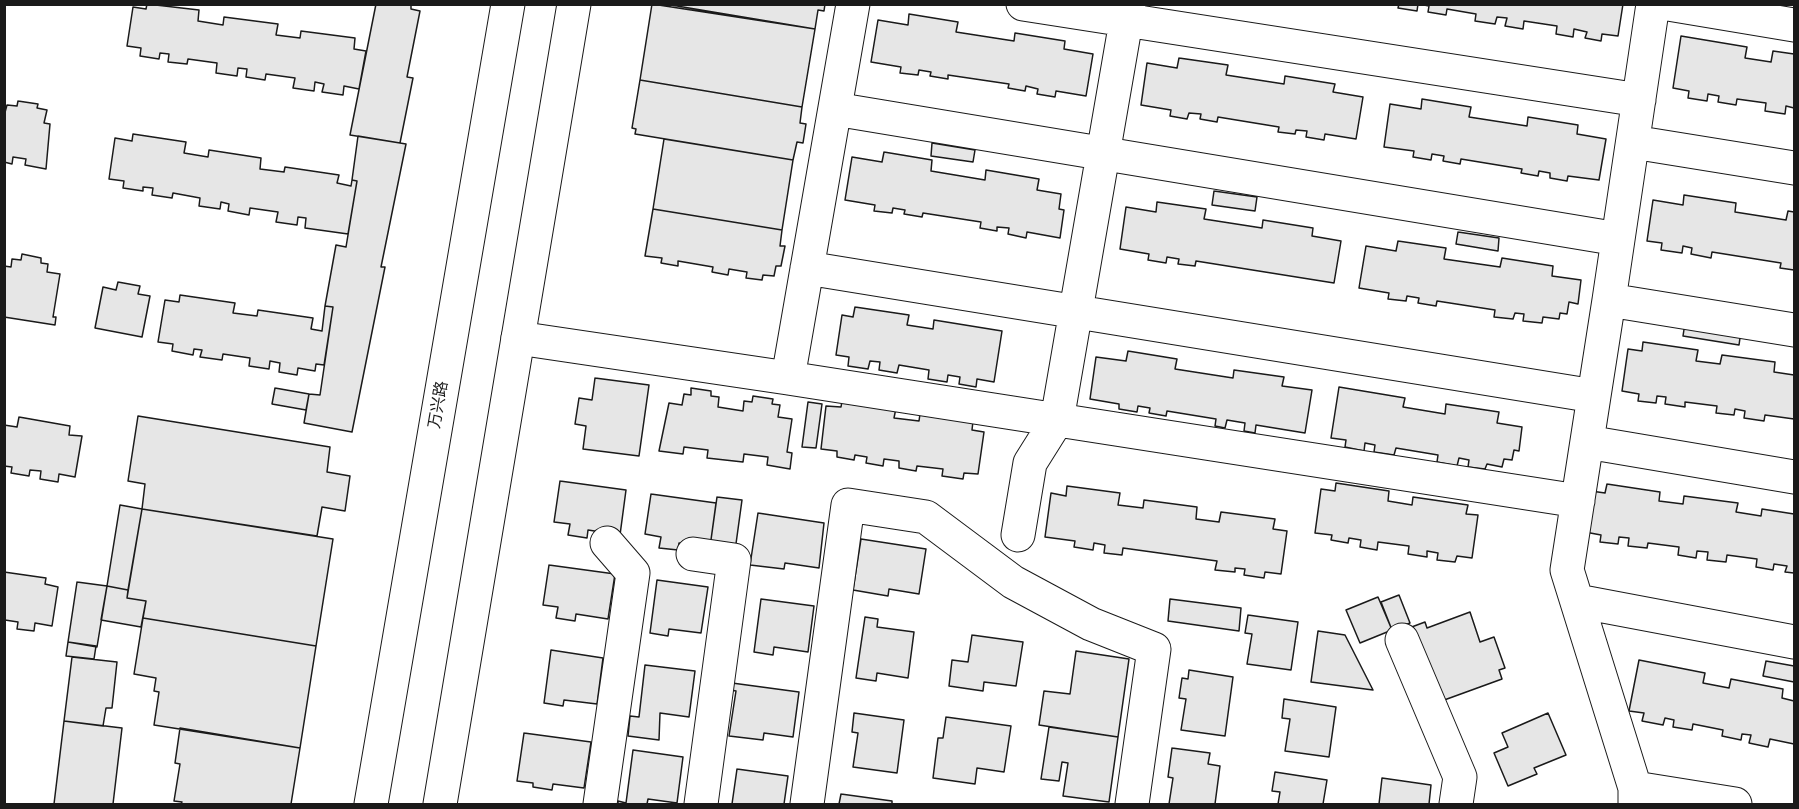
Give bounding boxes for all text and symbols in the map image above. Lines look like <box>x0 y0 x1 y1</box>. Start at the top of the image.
street label: 万兴路 <box>426 380 454 430</box>

